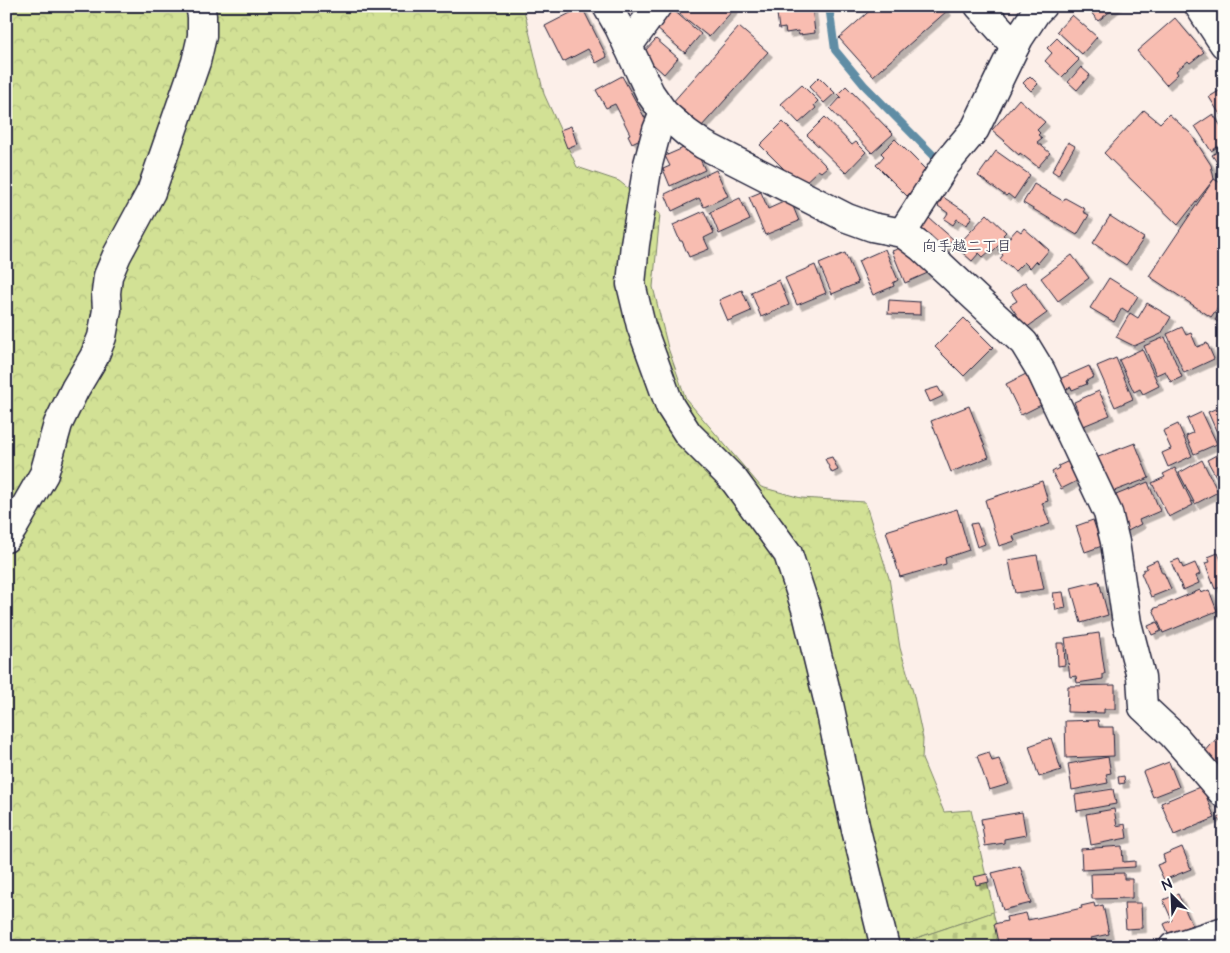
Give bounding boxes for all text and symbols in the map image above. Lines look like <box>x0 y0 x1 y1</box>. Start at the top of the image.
district label: 向手越二丁目 <box>922 236 1012 257</box>
north arrow <box>1148 870 1198 920</box>
text: N <box>1159 874 1175 896</box>

